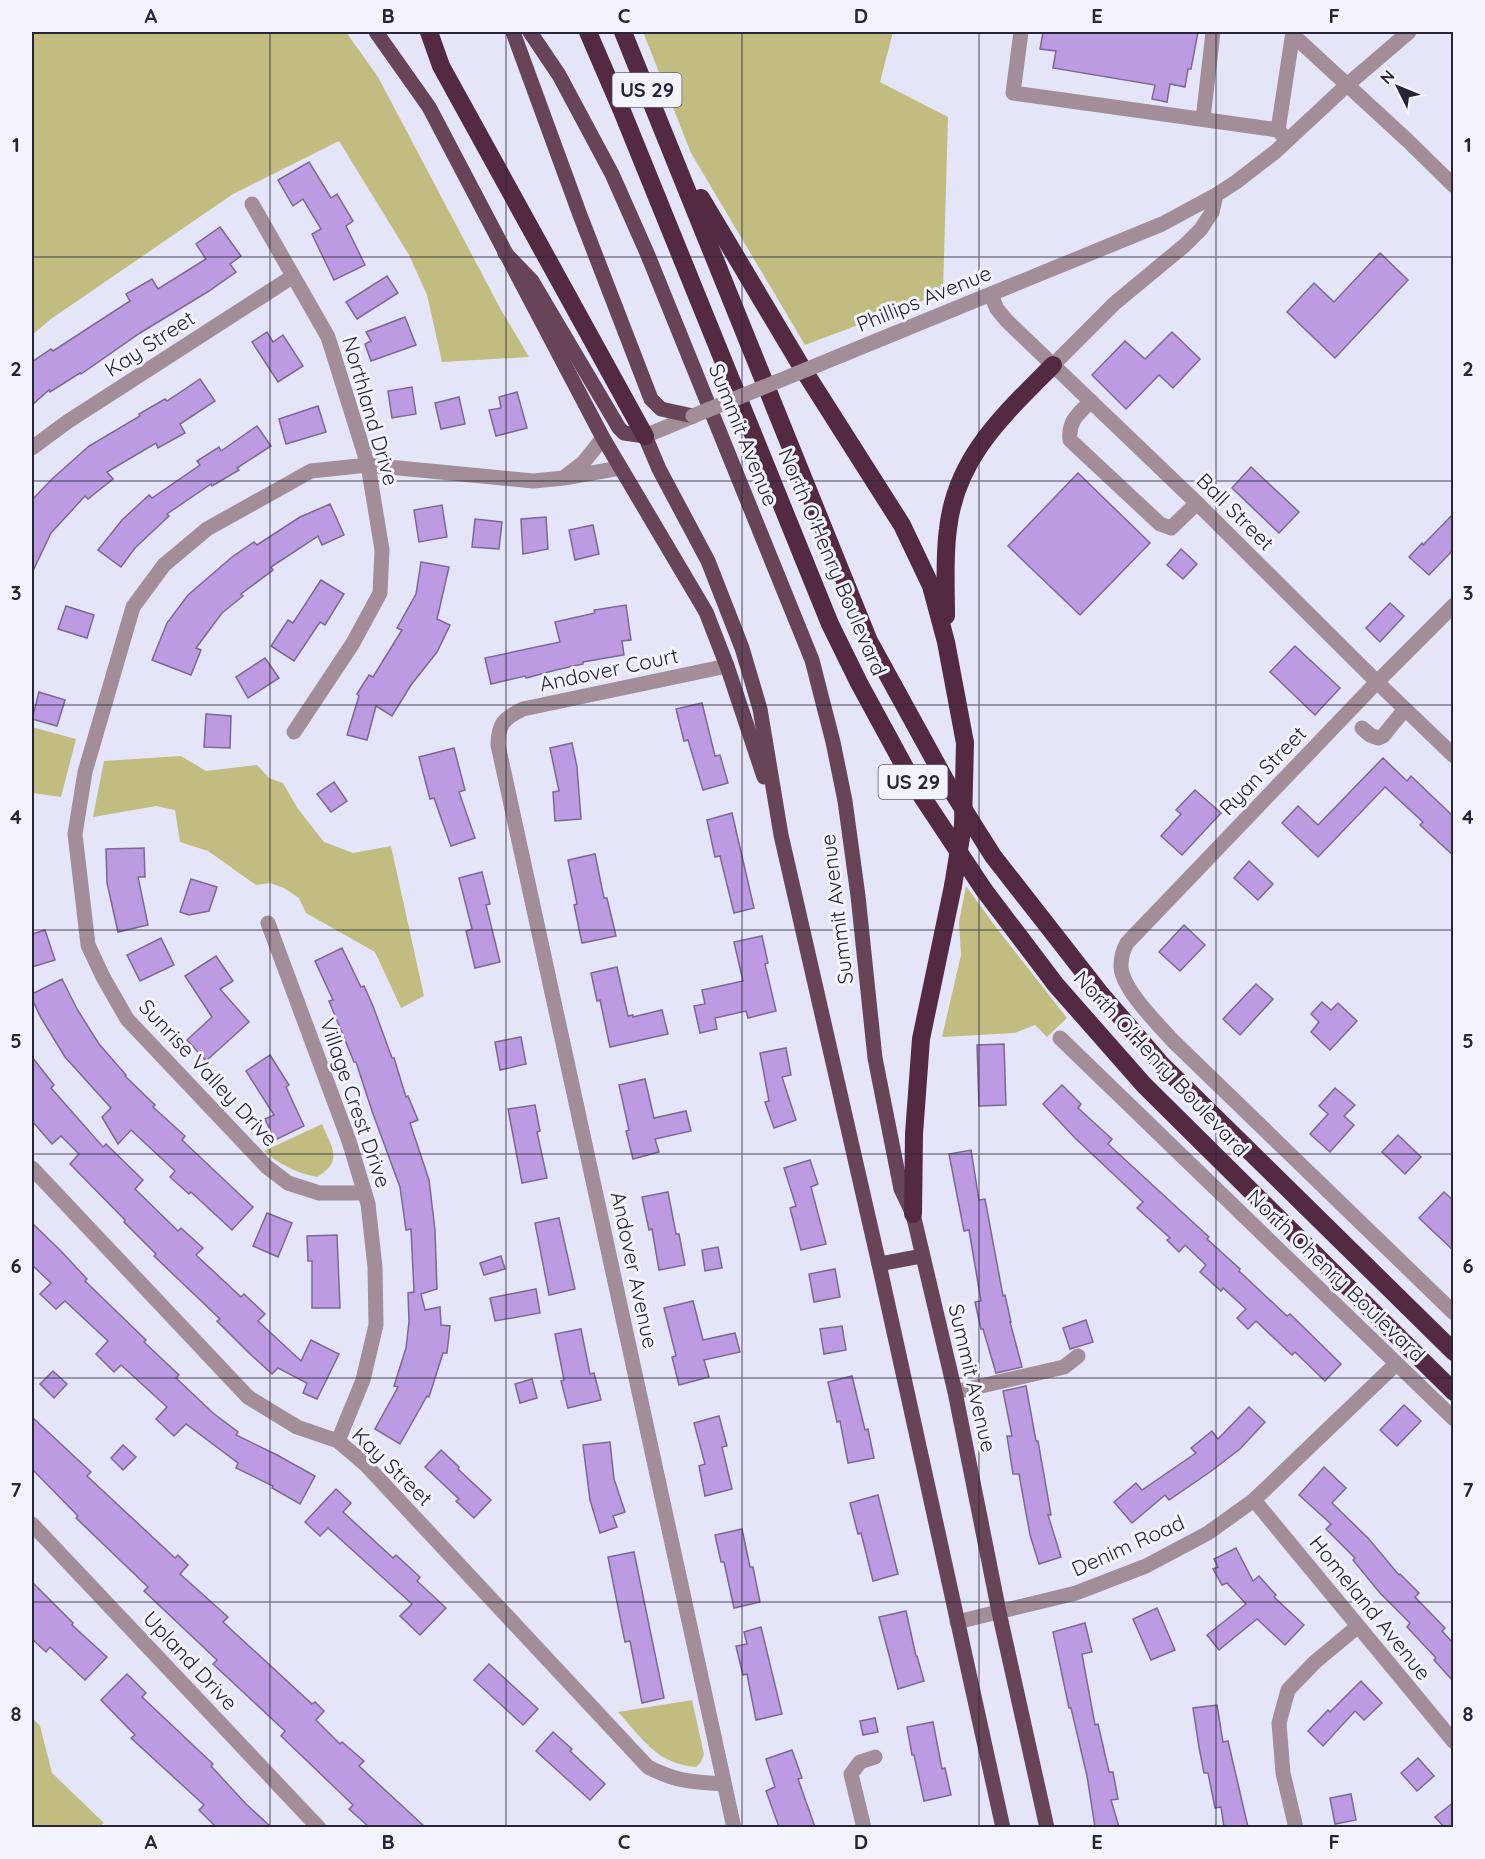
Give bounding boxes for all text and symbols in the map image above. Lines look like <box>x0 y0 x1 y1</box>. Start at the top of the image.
text: A <box>145 3 158 28</box>
text: B <box>381 3 395 28</box>
text: C <box>618 3 631 28</box>
text: D <box>854 3 868 28</box>
text: E <box>1091 3 1103 28</box>
text: F <box>1328 3 1340 28</box>
north arrow <box>1368 57 1428 117</box>
text: N <box>1376 66 1398 88</box>
road number: US 29 <box>612 73 682 107</box>
text: 1 <box>12 132 20 157</box>
text: 1 <box>1464 132 1472 157</box>
street label: Phillips Avenue <box>852 259 995 337</box>
street label: Kay Street <box>100 304 199 382</box>
street label: Northland Drive <box>337 333 405 488</box>
text: 2 <box>10 356 22 381</box>
text: 2 <box>1462 356 1474 381</box>
street label: Summit Avenue <box>704 360 784 510</box>
street label: North O'Henry Boulevard <box>773 444 893 679</box>
street label: Ball Street <box>1191 467 1280 556</box>
text: 3 <box>11 580 21 605</box>
text: 3 <box>1463 580 1473 605</box>
street label: Andover Court <box>537 642 681 696</box>
street label: Ryan Street <box>1213 720 1311 820</box>
road number: US 29 <box>878 765 948 799</box>
text: 4 <box>10 804 22 829</box>
text: 4 <box>1462 804 1474 829</box>
street label: Summit Avenue <box>814 832 858 986</box>
street label: North O'Henry Boulevard <box>1069 965 1255 1162</box>
street label: Sunrise Valley Drive <box>134 993 284 1151</box>
street label: Village Crest Drive <box>315 1014 397 1191</box>
text: 5 <box>10 1028 22 1053</box>
text: 5 <box>1462 1028 1474 1053</box>
street label: North Ohenry Boulevard <box>1242 1183 1431 1367</box>
street label: Andover Avenue <box>606 1189 664 1351</box>
text: 6 <box>10 1253 22 1278</box>
text: 6 <box>1462 1253 1474 1278</box>
street label: Summit Avenue <box>943 1301 1003 1454</box>
street label: Kay Street <box>347 1422 438 1511</box>
text: 7 <box>11 1477 22 1502</box>
text: 7 <box>1463 1477 1474 1502</box>
street label: Denim Road <box>1067 1509 1188 1582</box>
street label: Homeland Avenue <box>1304 1530 1437 1685</box>
street label: Upland Drive <box>138 1605 243 1715</box>
text: 8 <box>11 1701 22 1726</box>
text: 8 <box>1463 1701 1474 1726</box>
text: A <box>145 1829 158 1854</box>
text: B <box>381 1829 395 1854</box>
text: C <box>618 1829 631 1854</box>
text: D <box>854 1829 868 1854</box>
text: E <box>1091 1829 1103 1854</box>
text: F <box>1328 1829 1340 1854</box>

